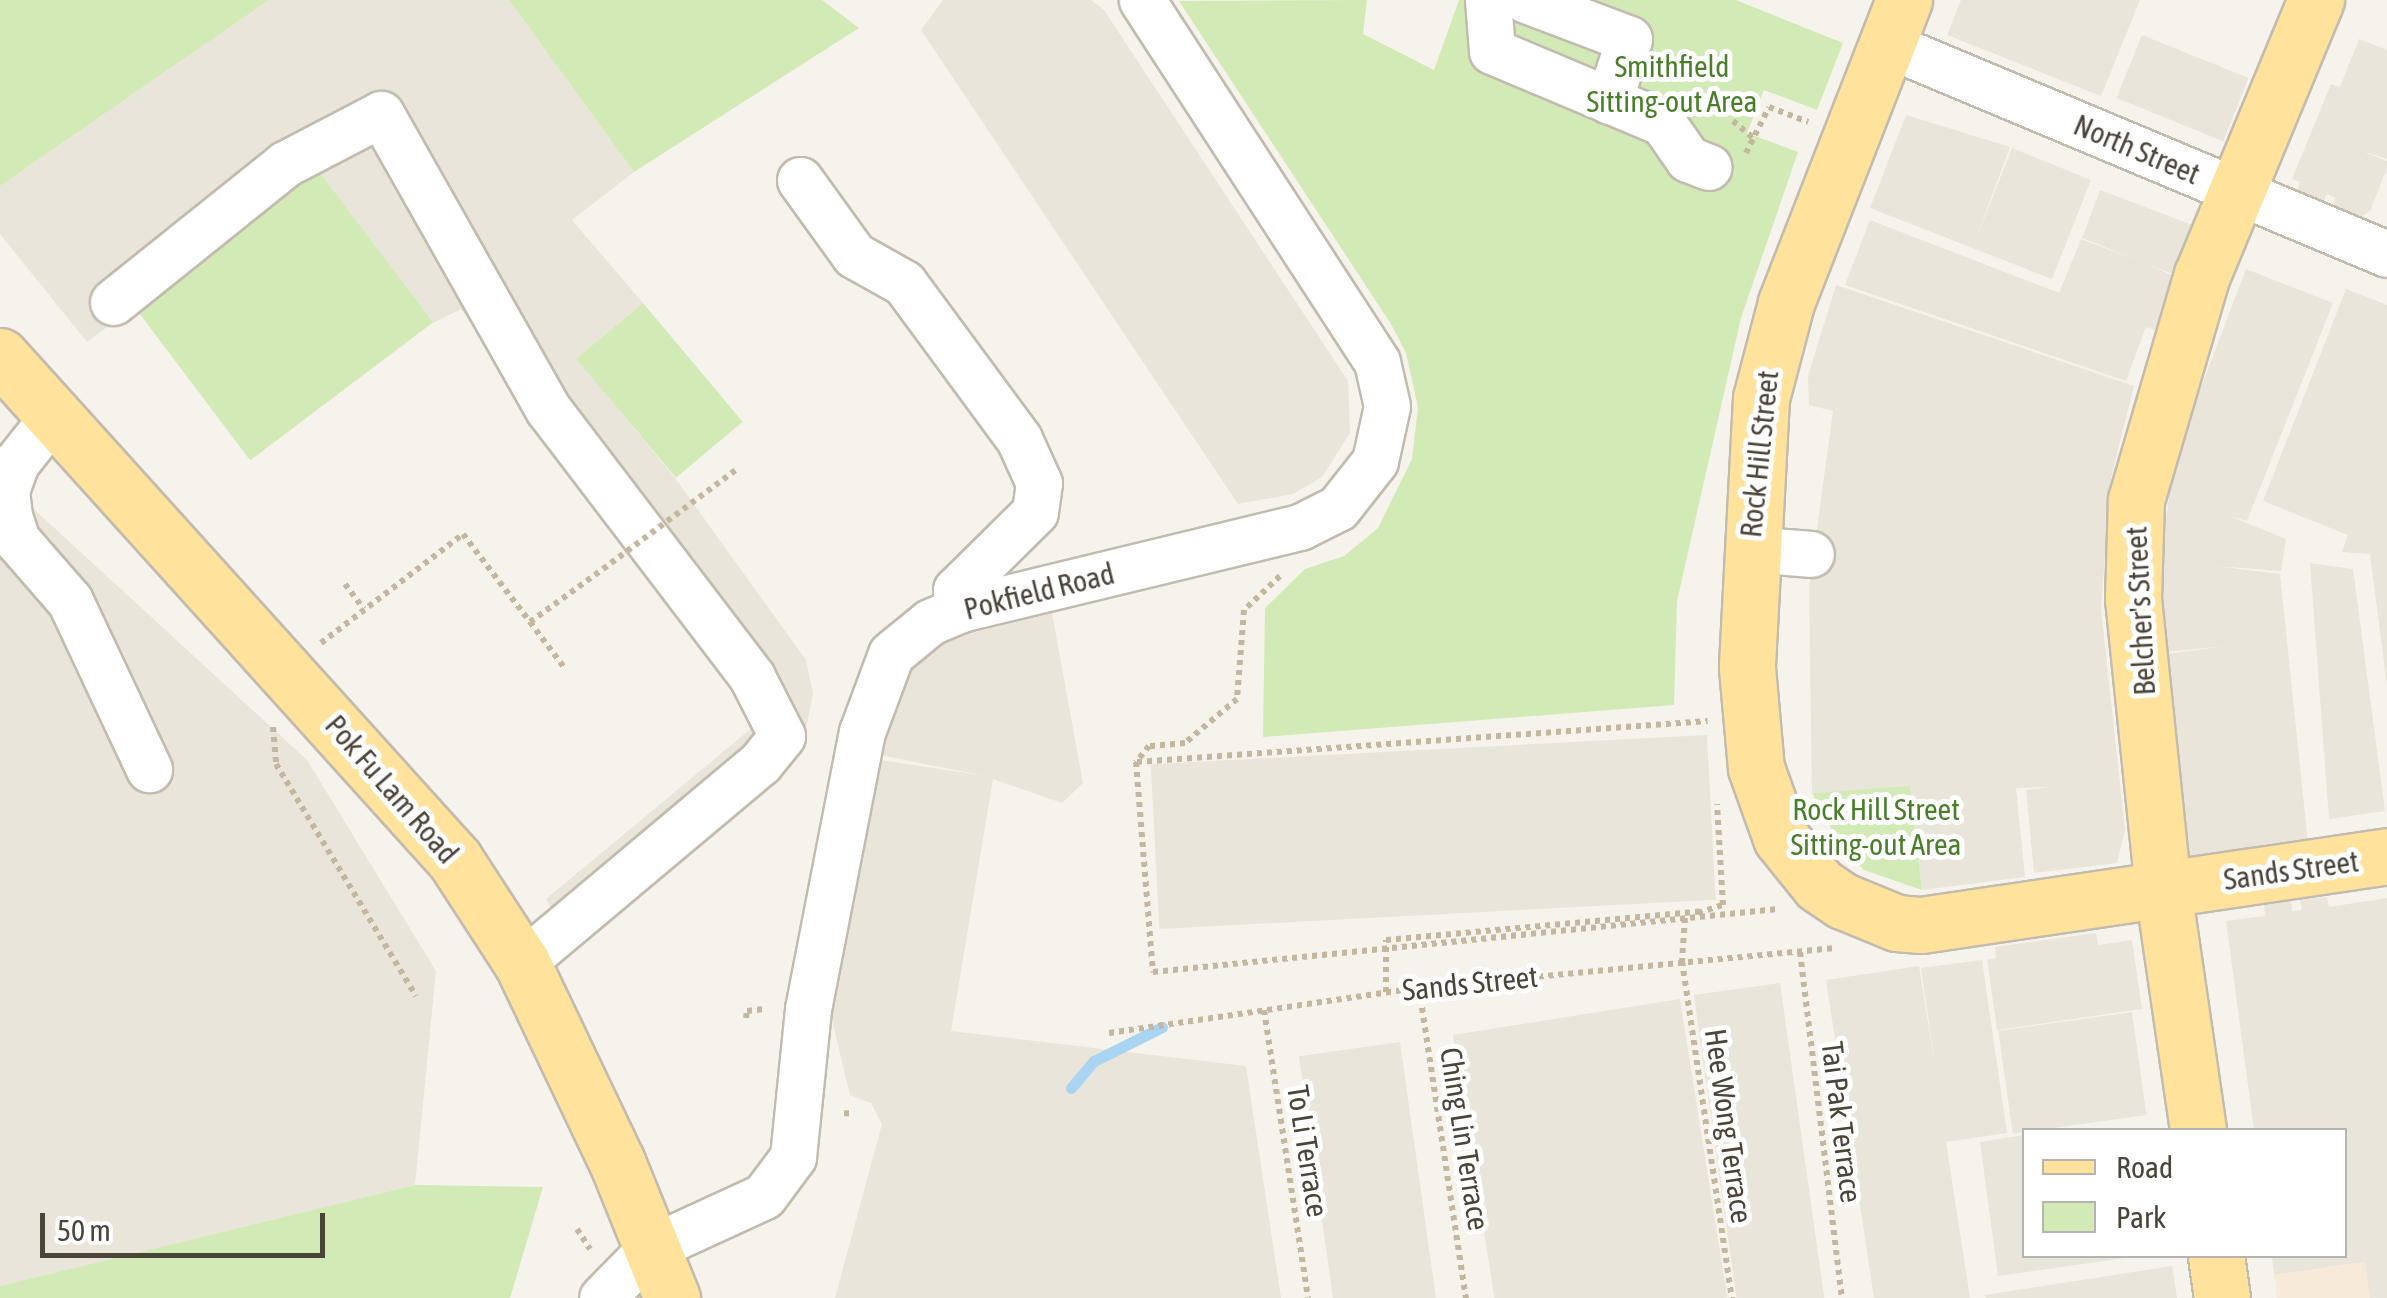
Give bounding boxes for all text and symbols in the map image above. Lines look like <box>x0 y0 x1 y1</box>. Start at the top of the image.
park label: Smithfield Sitting-out Area <box>1586 48 1758 118</box>
street label: North Street <box>2069 106 2205 192</box>
street label: Rock Hill Street <box>1732 369 1786 539</box>
street label: Belcher's Street <box>2118 526 2162 696</box>
street label: Pokfield Road <box>960 555 1118 627</box>
street label: Pok Fu Lam Road <box>318 707 466 871</box>
park label: Rock Hill Street Sitting-out Area <box>1790 791 1962 862</box>
street label: Sands Street <box>2221 843 2361 897</box>
street label: Sands Street <box>1401 958 1539 1008</box>
street label: Hee Wong Terrace <box>1698 1026 1760 1226</box>
street label: Tai Pak Terrace <box>1814 1039 1870 1205</box>
street label: Ching Lin Terrace <box>1433 1045 1497 1233</box>
street label: To Li Terrace <box>1280 1083 1336 1219</box>
legend <box>2022 1128 2347 1258</box>
text: Road <box>2116 1150 2173 1184</box>
scale bar <box>45 1193 330 1255</box>
text: Park <box>2116 1200 2166 1234</box>
text: 50 m <box>57 1213 111 1247</box>

